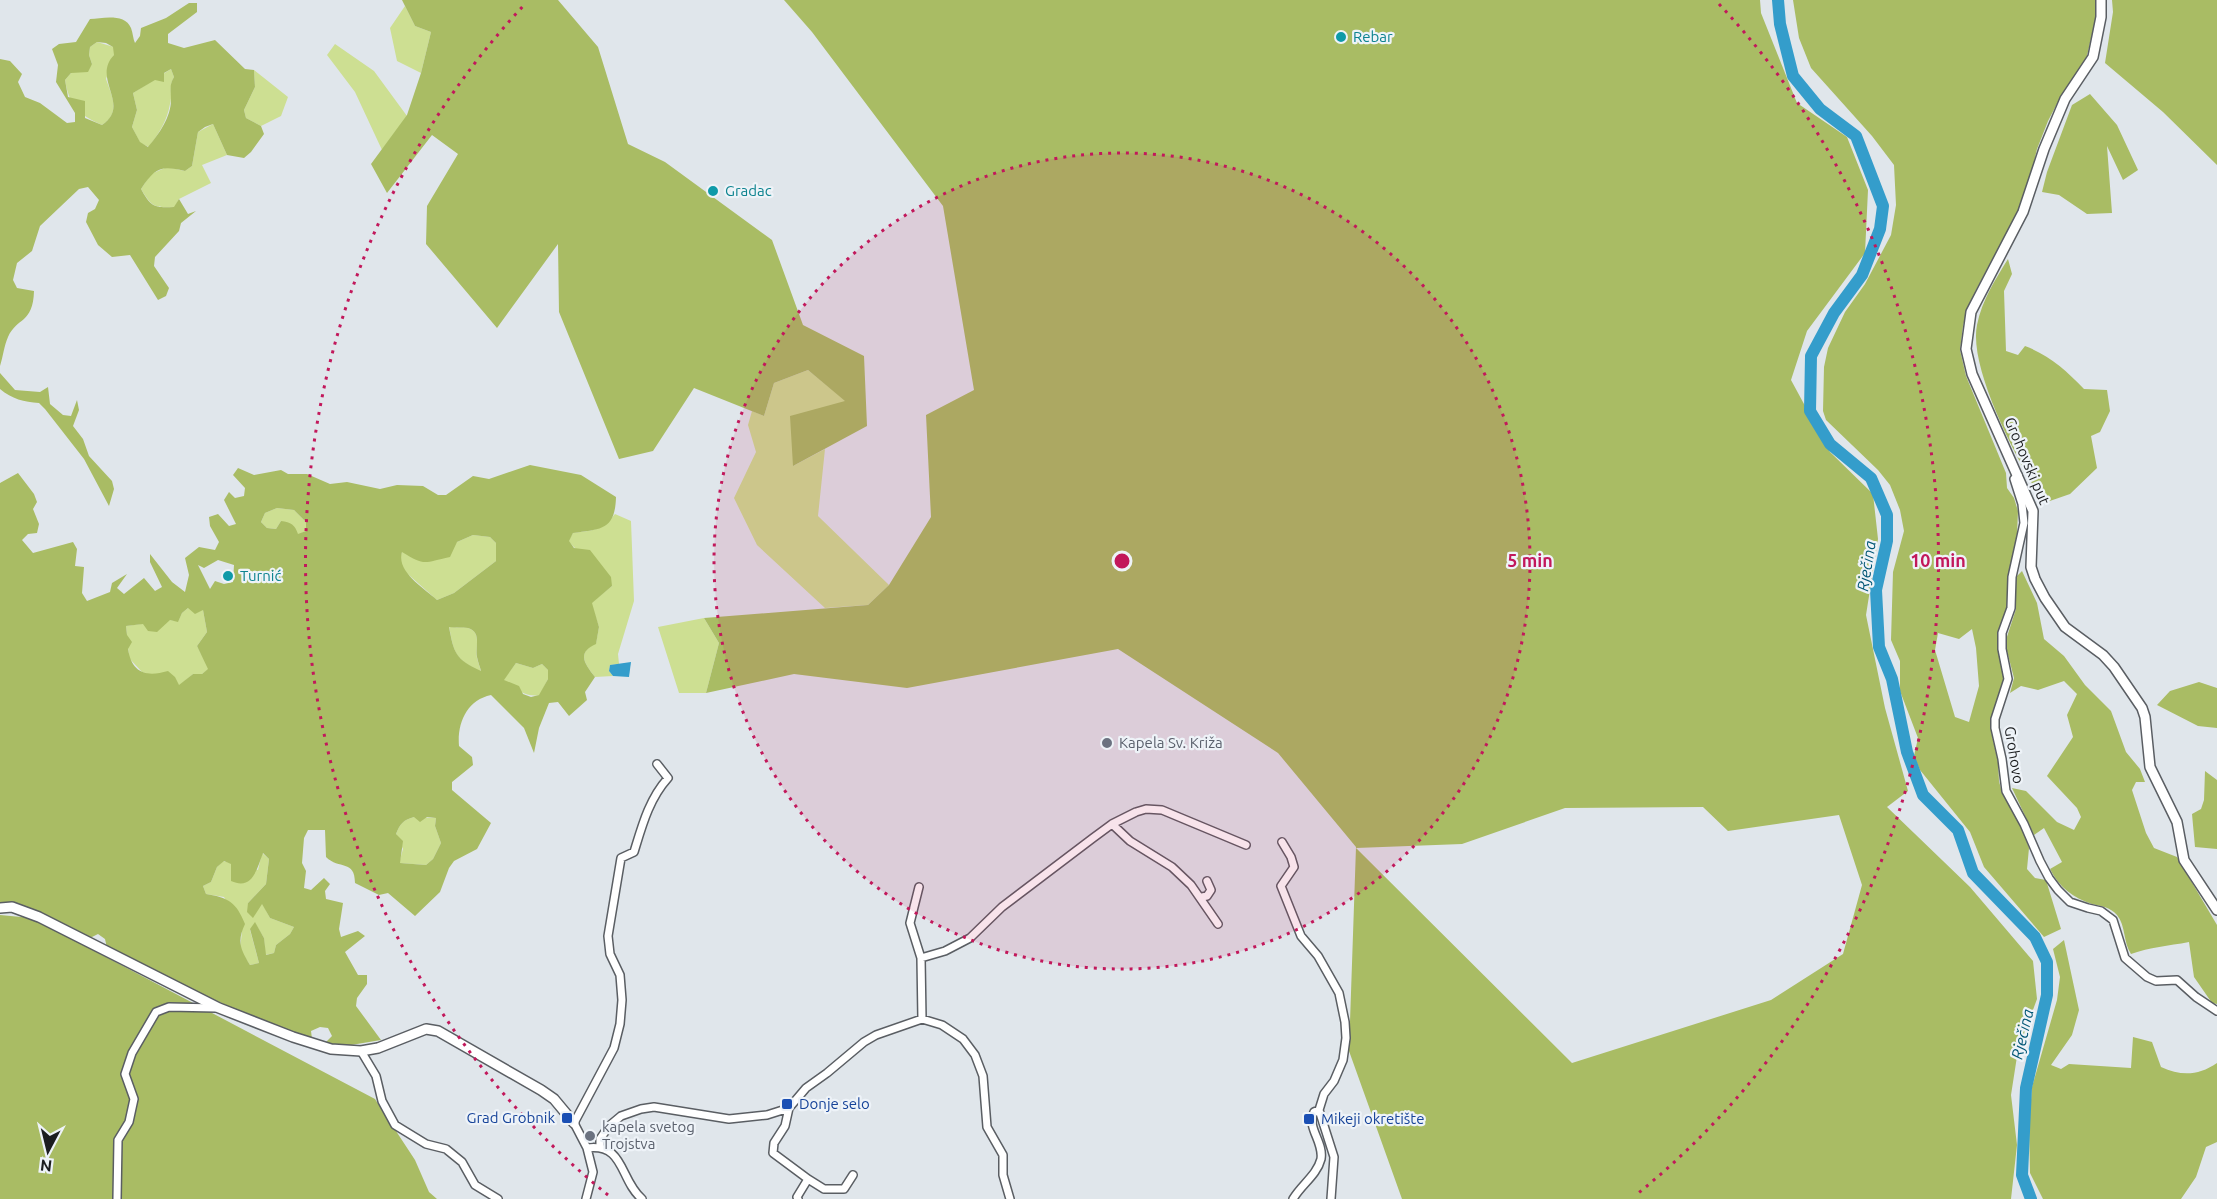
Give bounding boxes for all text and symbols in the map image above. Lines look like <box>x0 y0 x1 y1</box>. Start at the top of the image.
place label: Rebar <box>1353 28 1393 45</box>
marker: Rebar <box>1334 30 1348 44</box>
place label: Gradac <box>725 182 772 199</box>
marker: Gradac <box>706 184 720 198</box>
street label: Grohovski put <box>2001 414 2054 507</box>
water label: Rječina <box>1853 539 1879 593</box>
text: 5 min <box>1507 550 1553 570</box>
text: 10 min <box>1910 550 1966 570</box>
centre of rings <box>1112 551 1132 571</box>
place label: Turnić <box>240 567 281 584</box>
marker: Turnić <box>221 569 235 583</box>
street label: Grohovo <box>2002 725 2027 785</box>
place label: Kapela Sv. Križa <box>1119 734 1223 751</box>
marker: Kapela Sv. Križa <box>1100 736 1114 750</box>
water label: Rječina <box>2008 1007 2037 1061</box>
place label: Donje selo <box>799 1095 870 1112</box>
marker: Donje selo <box>780 1097 794 1111</box>
place label: Grad Grobnik <box>467 1109 555 1126</box>
place label: Mikeji okretište <box>1321 1110 1425 1127</box>
marker: Grad Grobnik <box>560 1111 574 1125</box>
marker: Mikeji okretište <box>1302 1112 1316 1126</box>
place label: kapela svetog Trojstva <box>602 1118 695 1152</box>
north arrow <box>18 1121 78 1181</box>
marker: kapela svetog Trojstva <box>583 1129 597 1143</box>
text: N <box>39 1156 53 1176</box>

